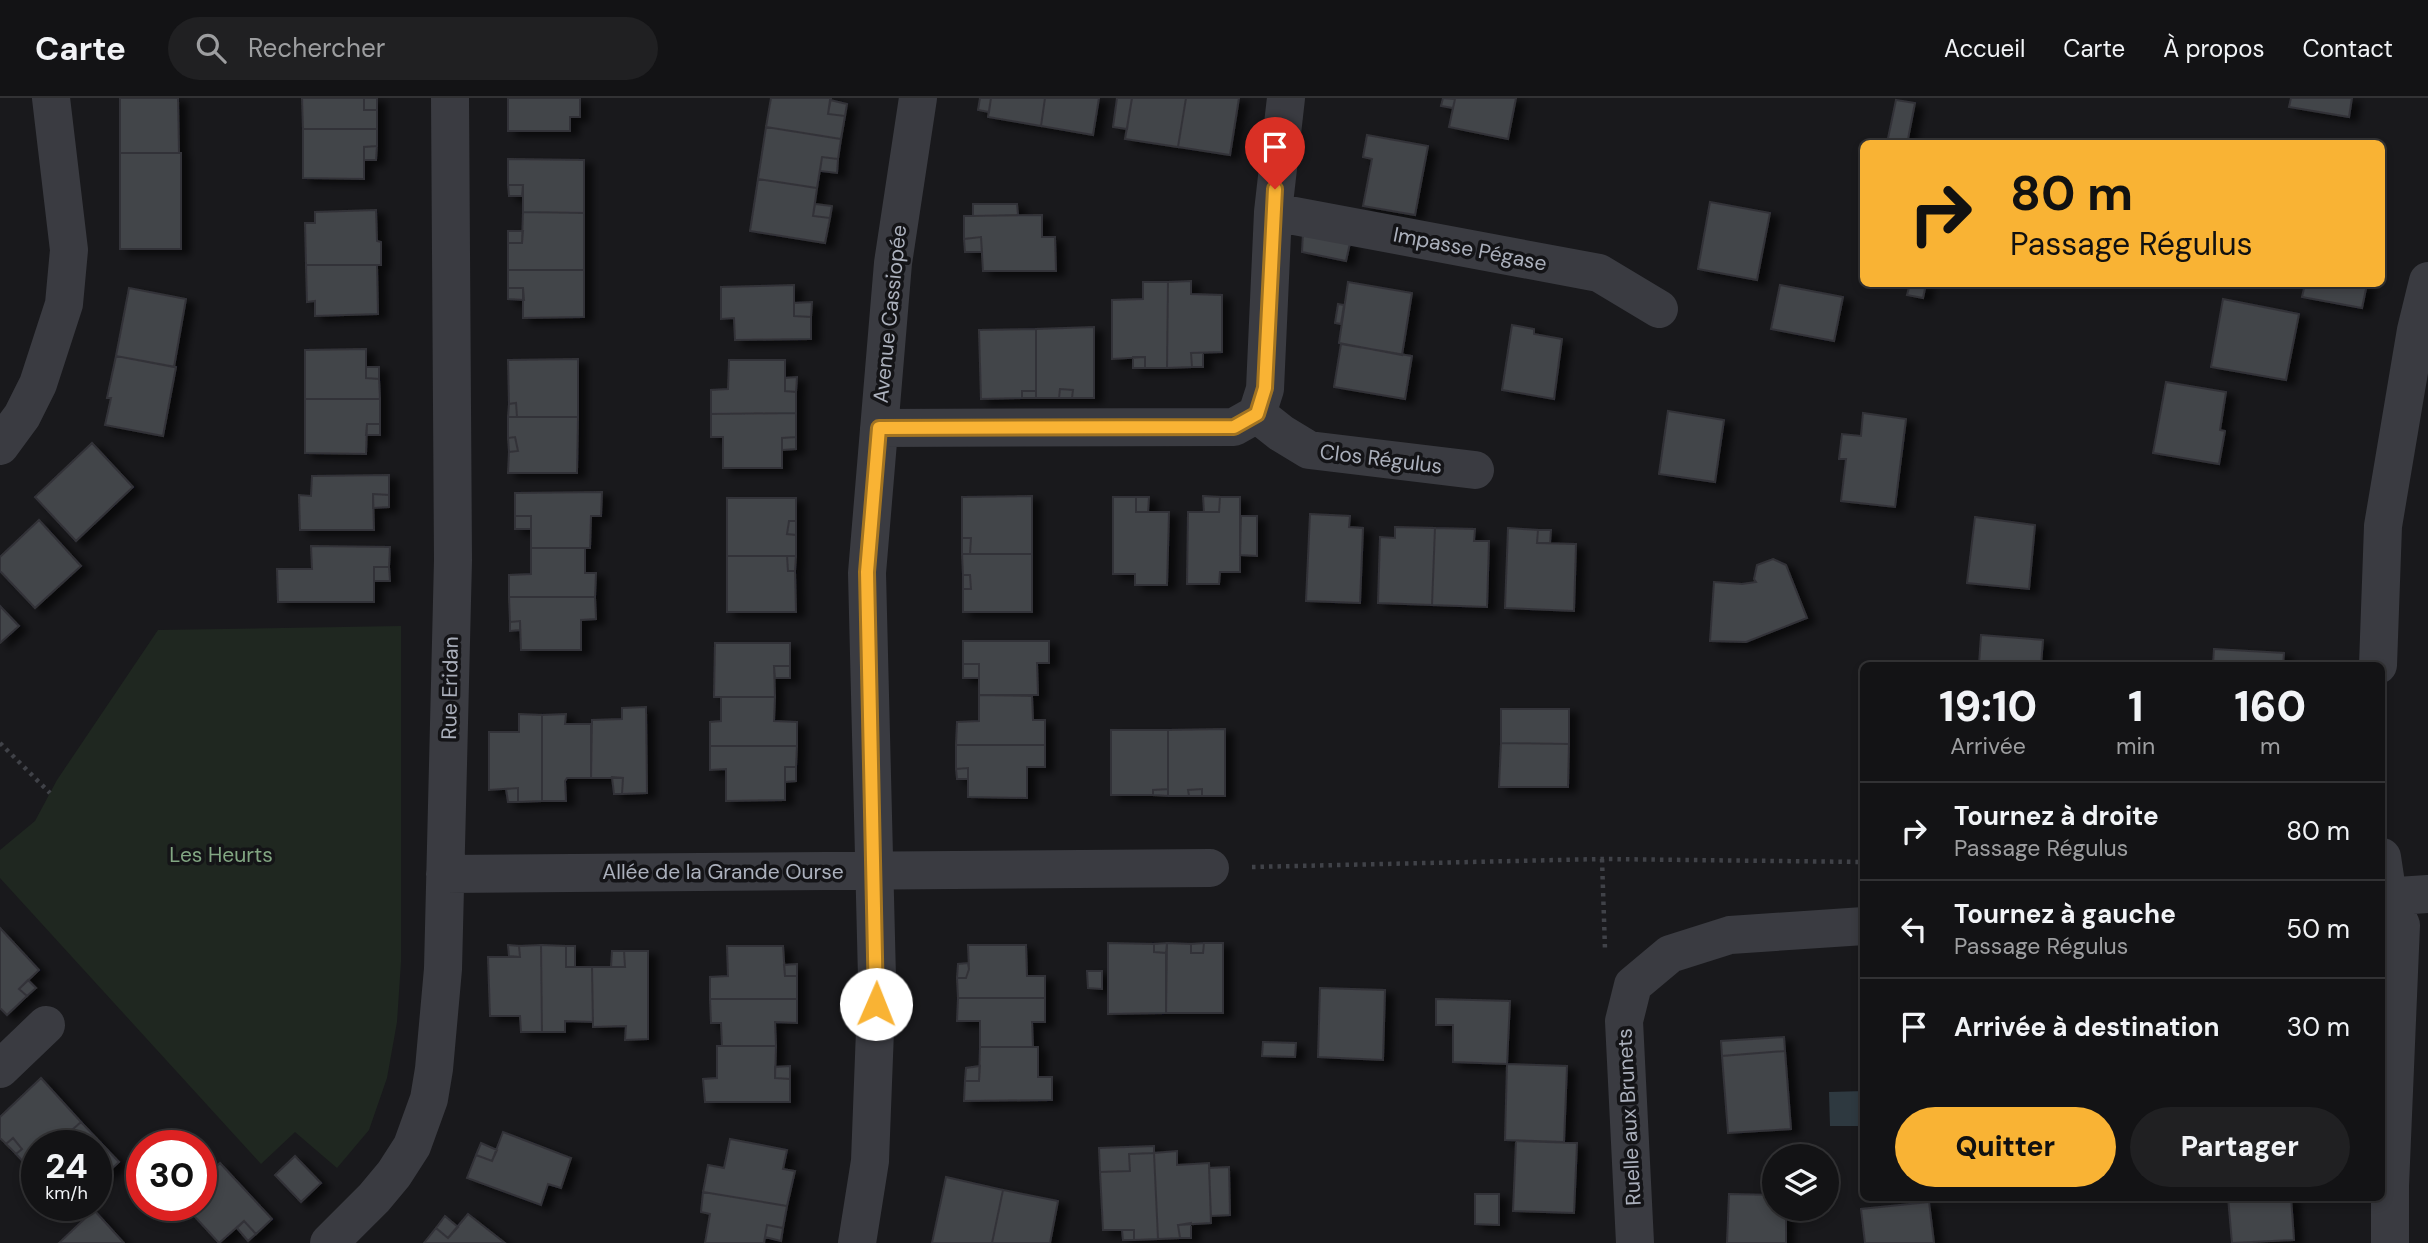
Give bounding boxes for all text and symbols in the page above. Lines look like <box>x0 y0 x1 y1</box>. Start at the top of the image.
search box <box>168 17 658 80</box>
text: Carte <box>35 27 126 70</box>
icon: search <box>192 29 230 67</box>
text: Rechercher <box>248 31 385 65</box>
text: Accueil <box>1944 33 2025 64</box>
text: Carte <box>2063 33 2125 64</box>
text: À propos <box>2163 33 2265 64</box>
text: Contact <box>2303 33 2393 64</box>
pin <box>1245 117 1305 189</box>
icon: arrive <box>1256 128 1294 166</box>
text: 80 m <box>2010 161 2133 225</box>
icon: right <box>1895 168 1986 259</box>
street label: Impasse Pégase <box>1391 220 1549 278</box>
street label: Avenue Cassiopée <box>867 223 913 404</box>
text: Passage Régulus <box>2010 223 2253 265</box>
street label: Clos Régulus <box>1318 438 1444 480</box>
street label: Rue Eridan <box>435 636 465 740</box>
text: 19:10 <box>1939 679 2037 734</box>
text: 1 <box>2128 679 2143 734</box>
text: 160 <box>2234 679 2306 734</box>
text: Arrivée <box>1950 731 2026 761</box>
text: min <box>2116 731 2155 761</box>
text: m <box>2260 731 2280 761</box>
text: Tournez à droite <box>1954 799 2159 833</box>
icon: right <box>1895 812 1933 850</box>
text: 80 m <box>2286 814 2350 848</box>
text: Passage Régulus <box>1954 833 2128 863</box>
park label: Les Heurts <box>169 841 273 869</box>
street label: Allée de la Grande Ourse <box>602 858 844 886</box>
text: Tournez à gauche <box>1954 897 2176 931</box>
icon: left <box>1895 910 1933 948</box>
text: 50 m <box>2286 912 2350 946</box>
text: Passage Régulus <box>1954 931 2128 961</box>
position arrow <box>839 967 913 1041</box>
icon: arrive <box>1895 1008 1933 1046</box>
text: Arrivée à destination <box>1954 1010 2220 1044</box>
text: 30 m <box>2287 1010 2350 1044</box>
street label: Ruelle aux Brunets <box>1610 1028 1648 1206</box>
button: Quitter <box>1895 1107 2116 1187</box>
button: Partager <box>2130 1107 2350 1187</box>
speed limit sign: 30 <box>126 1130 217 1221</box>
text: 24 <box>45 1143 88 1189</box>
map controls <box>1762 1144 1839 1221</box>
button: layers <box>1762 1144 1839 1221</box>
text: km/h <box>45 1181 88 1205</box>

